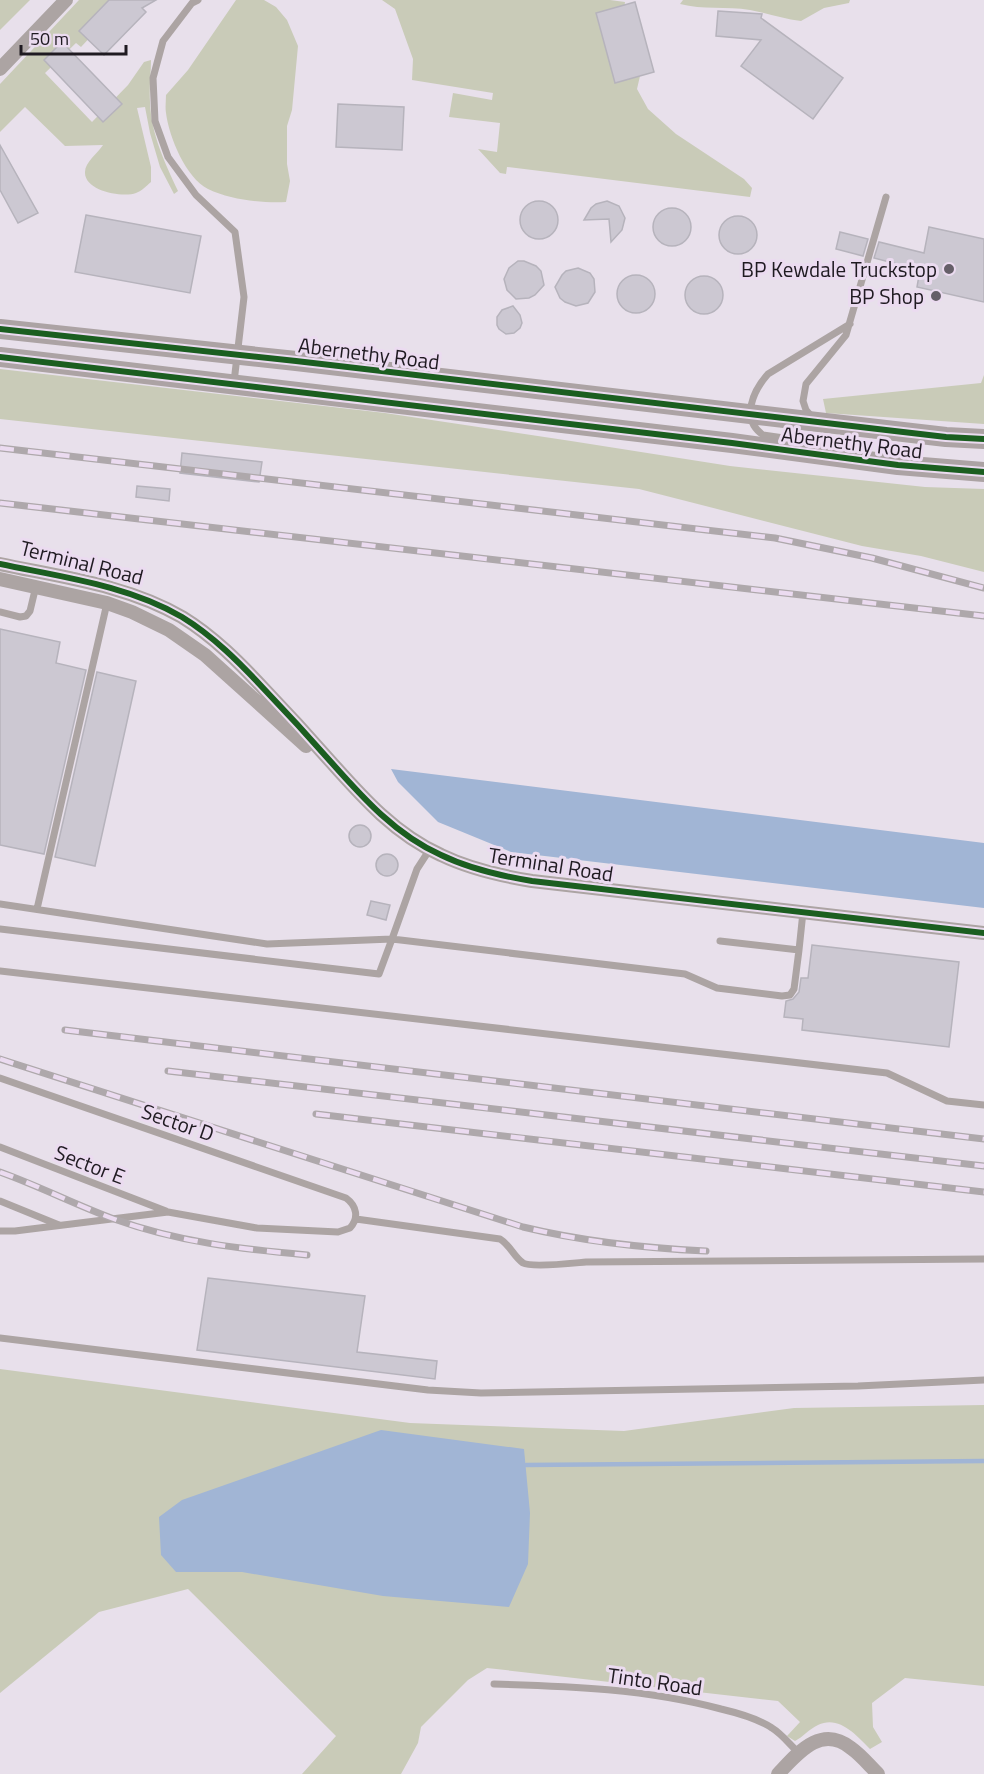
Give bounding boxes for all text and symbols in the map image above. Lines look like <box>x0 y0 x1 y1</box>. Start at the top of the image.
scale bar <box>21 18 126 56</box>
text: 50 m <box>30 25 69 52</box>
place label: BP Kewdale Truckstop <box>741 253 937 285</box>
marker: BP Kewdale Truckstop <box>942 262 956 276</box>
place label: BP Shop <box>849 280 924 312</box>
marker: BP Shop <box>929 289 943 303</box>
street label: Abernethy Road <box>297 328 441 378</box>
street label: Abernethy Road <box>780 417 924 467</box>
street label: Terminal Road <box>17 531 147 593</box>
street label: Terminal Road <box>486 838 616 890</box>
street label: Sector D <box>137 1095 219 1149</box>
street label: Sector E <box>50 1136 130 1192</box>
street label: Tinto Road <box>606 1659 704 1703</box>

